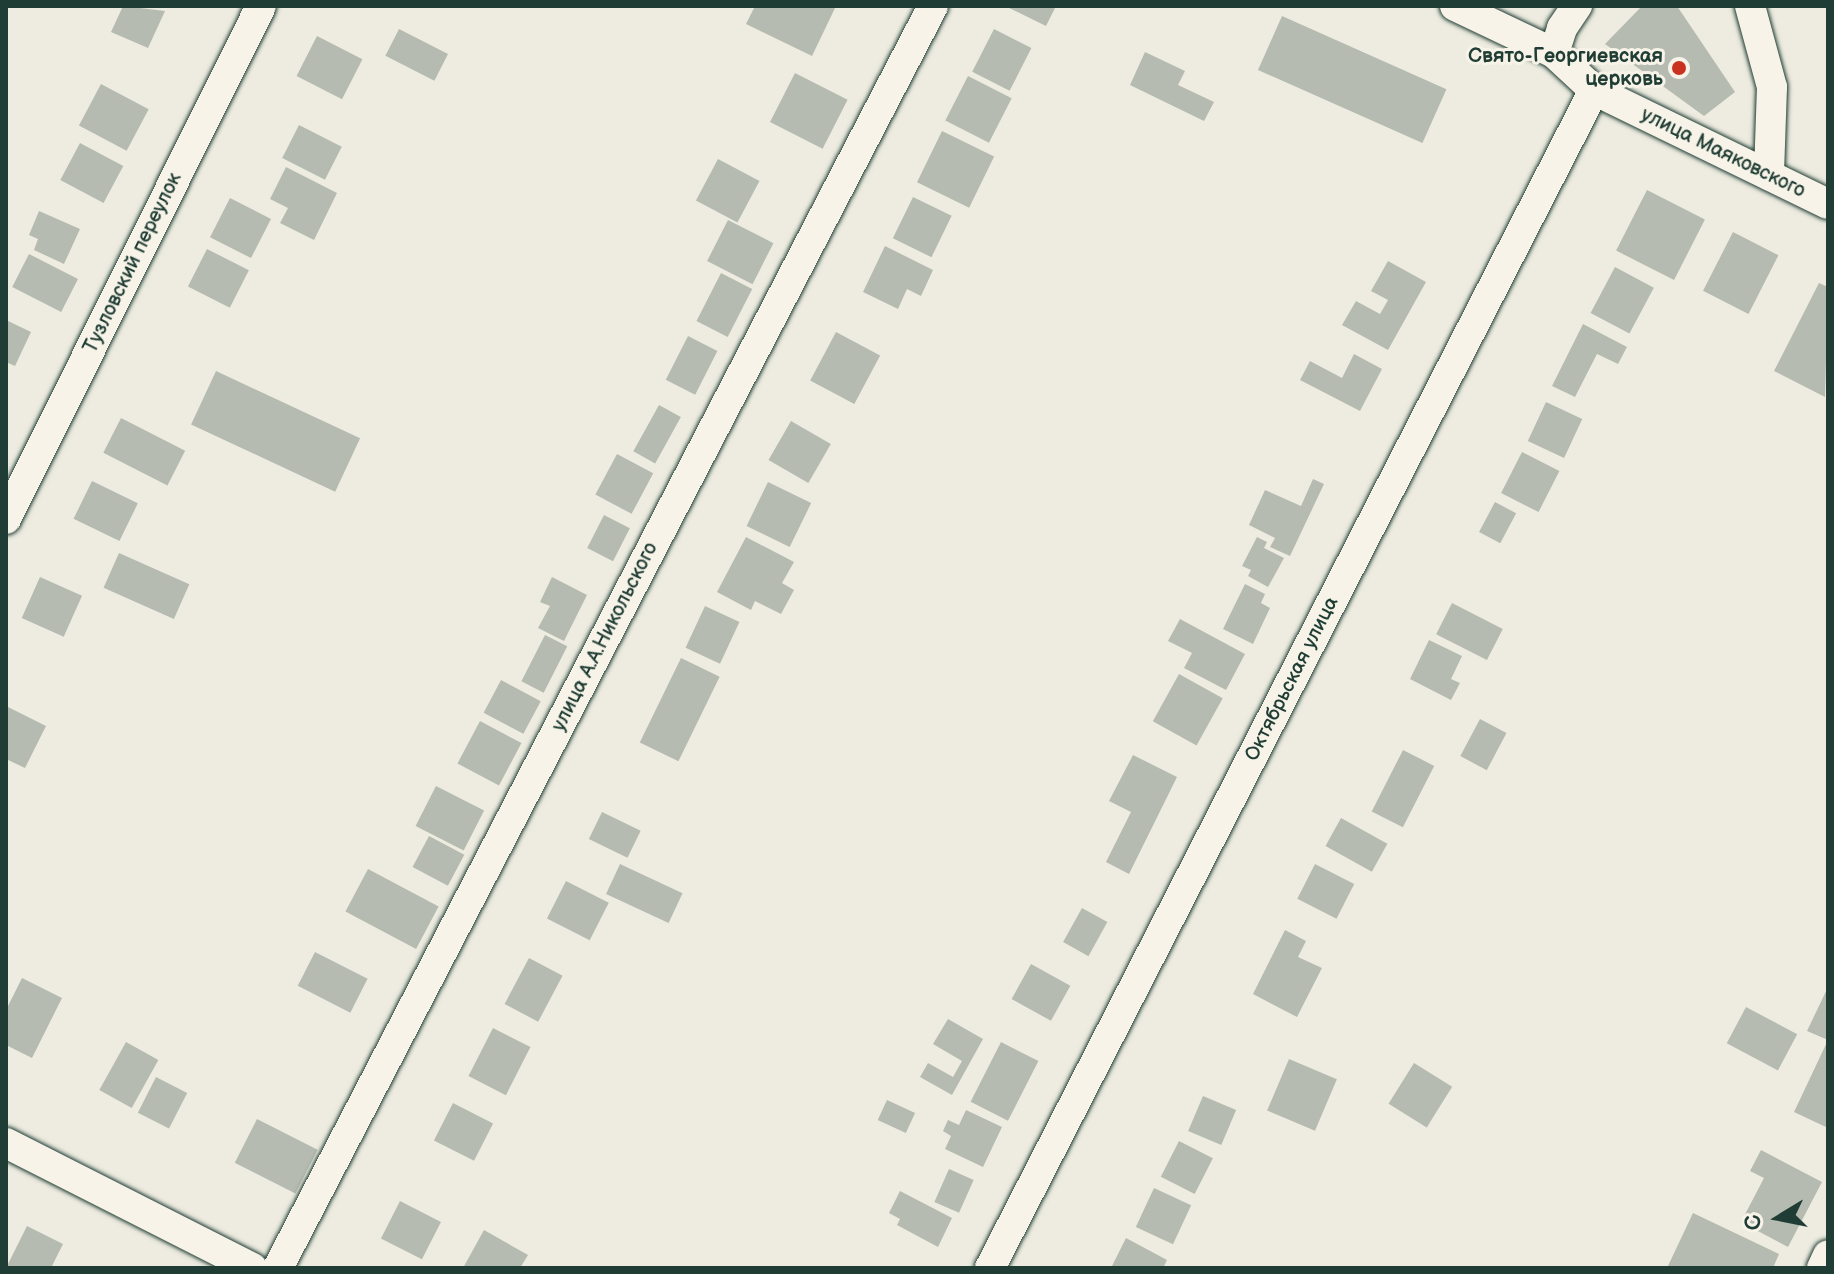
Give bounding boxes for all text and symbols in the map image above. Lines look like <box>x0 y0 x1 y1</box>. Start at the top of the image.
place label: Свято-Георгиевская церковь <box>1468 44 1663 91</box>
marker: Свято-Георгиевская церковь <box>1670 59 1688 77</box>
street label: улица Маяковского <box>1637 103 1809 203</box>
street label: Тузловский переулок <box>79 169 187 357</box>
street label: улица А.А.Никольского <box>547 538 663 736</box>
street label: Октябрьская улица <box>1240 593 1344 765</box>
north arrow <box>1738 1178 1818 1258</box>
text: С <box>1739 1212 1768 1232</box>

